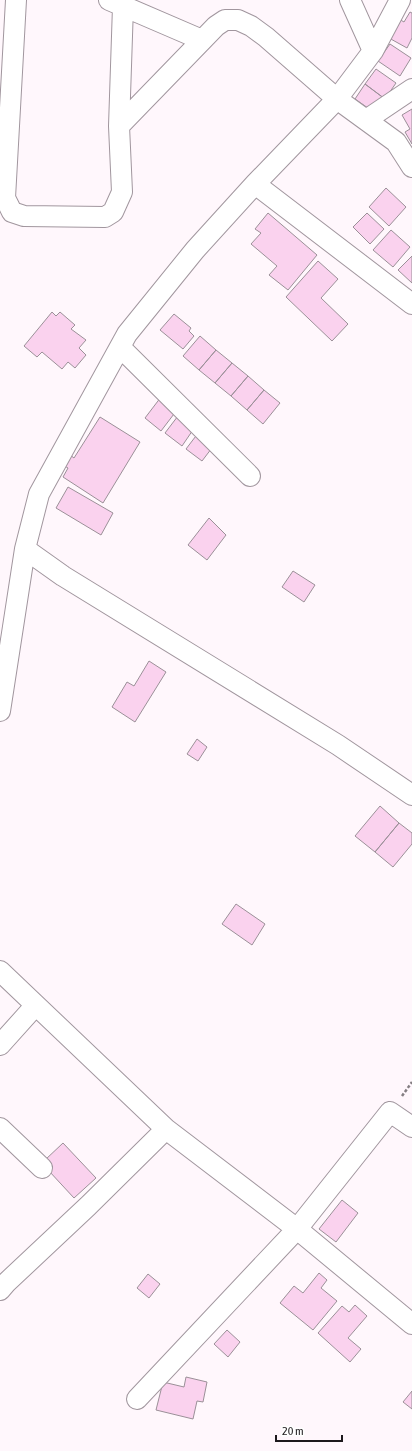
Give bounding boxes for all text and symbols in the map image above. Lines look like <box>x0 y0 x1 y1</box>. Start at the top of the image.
scale bar <box>276 1417 342 1443</box>
text: 20 m <box>282 1424 304 1438</box>

